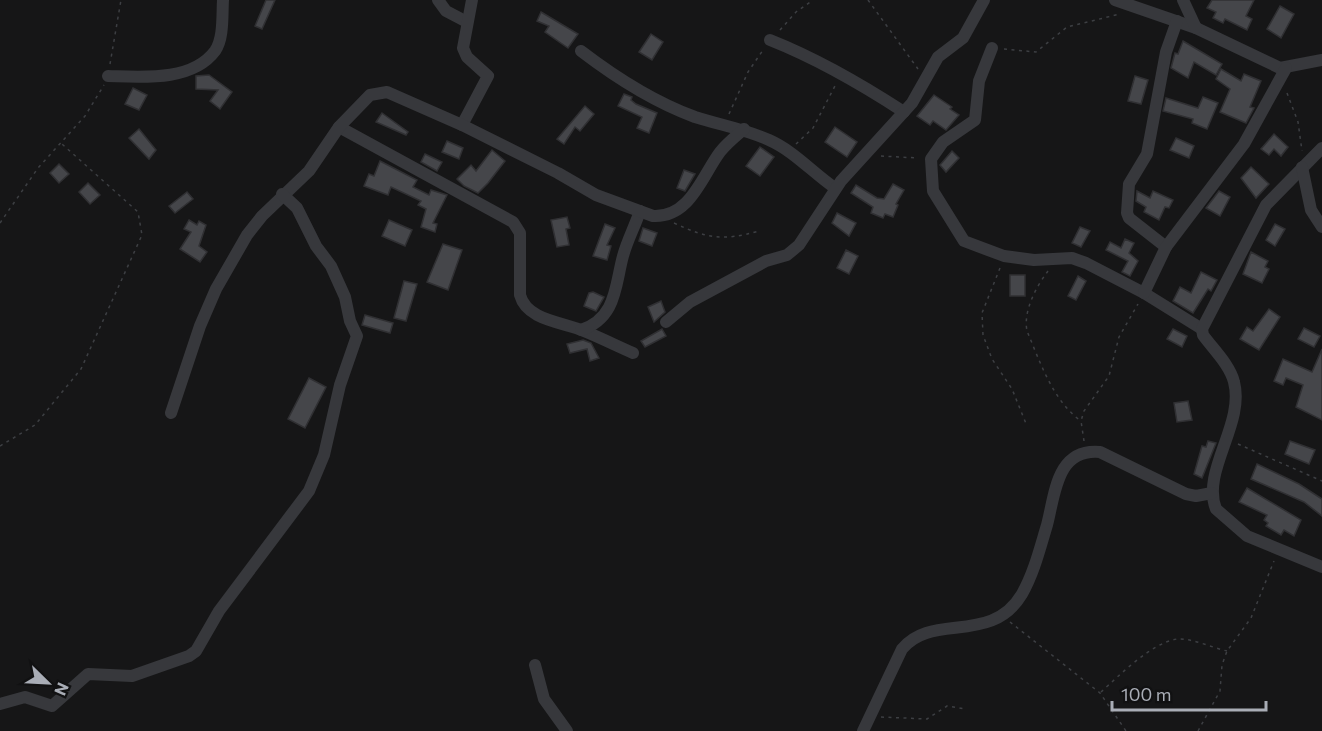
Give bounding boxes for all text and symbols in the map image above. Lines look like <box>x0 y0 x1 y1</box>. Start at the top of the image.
north arrow <box>18 653 78 713</box>
scale bar <box>1112 674 1266 712</box>
text: N <box>51 680 73 699</box>
text: 100 m <box>1121 683 1171 705</box>

